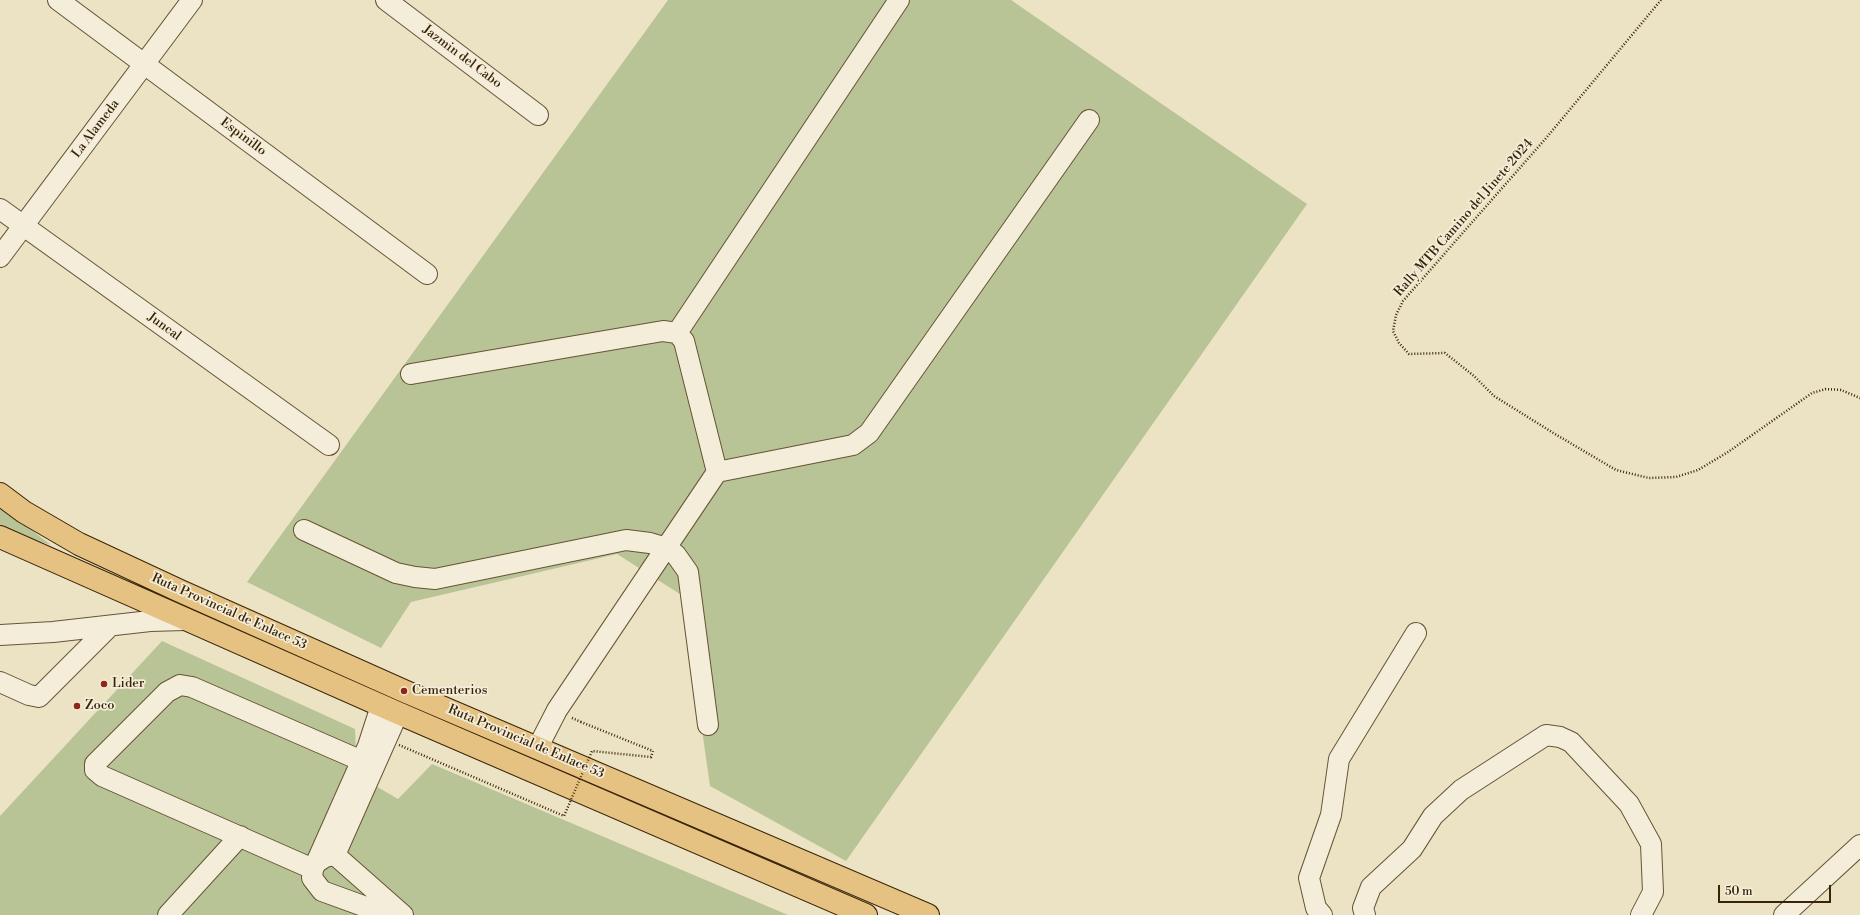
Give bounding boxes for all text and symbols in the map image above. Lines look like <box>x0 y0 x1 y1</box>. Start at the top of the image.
street label: Jazmin del Cabo <box>419 22 505 92</box>
street label: La Alameda <box>69 97 123 161</box>
street label: Espinillo <box>217 115 269 159</box>
street label: Rally MTB Camino del Jinete 2024 <box>1391 136 1537 300</box>
street label: Juncal <box>144 310 184 344</box>
street label: Ruta Provincial de Enlace 53 <box>149 571 309 653</box>
place label: Lider <box>112 676 144 692</box>
marker: Lider <box>99 679 109 689</box>
place label: Cementerios <box>412 683 487 699</box>
marker: Cementerios <box>399 686 409 696</box>
place label: Zoco <box>85 698 115 714</box>
marker: Zoco <box>72 701 82 711</box>
street label: Ruta Provincial de Enlace 53 <box>446 702 606 782</box>
scale bar <box>1720 877 1833 903</box>
text: 50 m <box>1725 884 1753 899</box>

